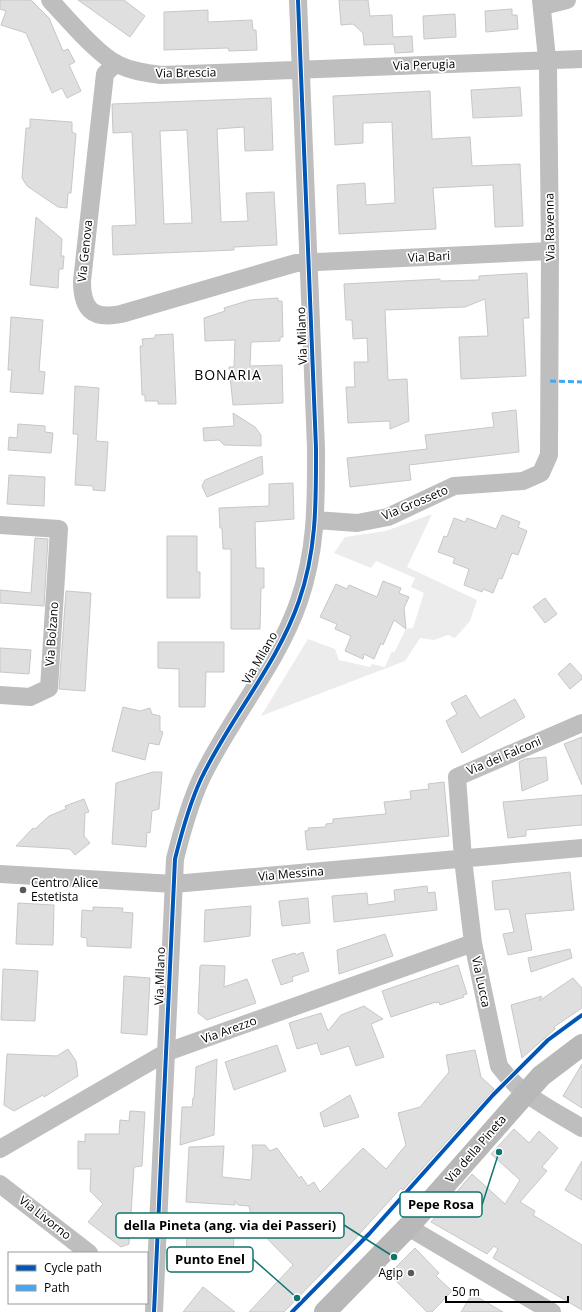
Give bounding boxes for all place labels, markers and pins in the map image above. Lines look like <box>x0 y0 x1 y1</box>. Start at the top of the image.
place label: Centro Alice Estetista <box>31 874 99 905</box>
marker: Centro Alice Estetista <box>18 885 28 895</box>
callout: Pepe Rosa <box>400 1192 482 1217</box>
callout: della Pineta (ang. via dei Passeri) <box>116 1213 344 1238</box>
callout: Punto Enel <box>167 1247 253 1272</box>
place label: Agip <box>379 1264 403 1281</box>
marker: Agip <box>406 1268 416 1278</box>

